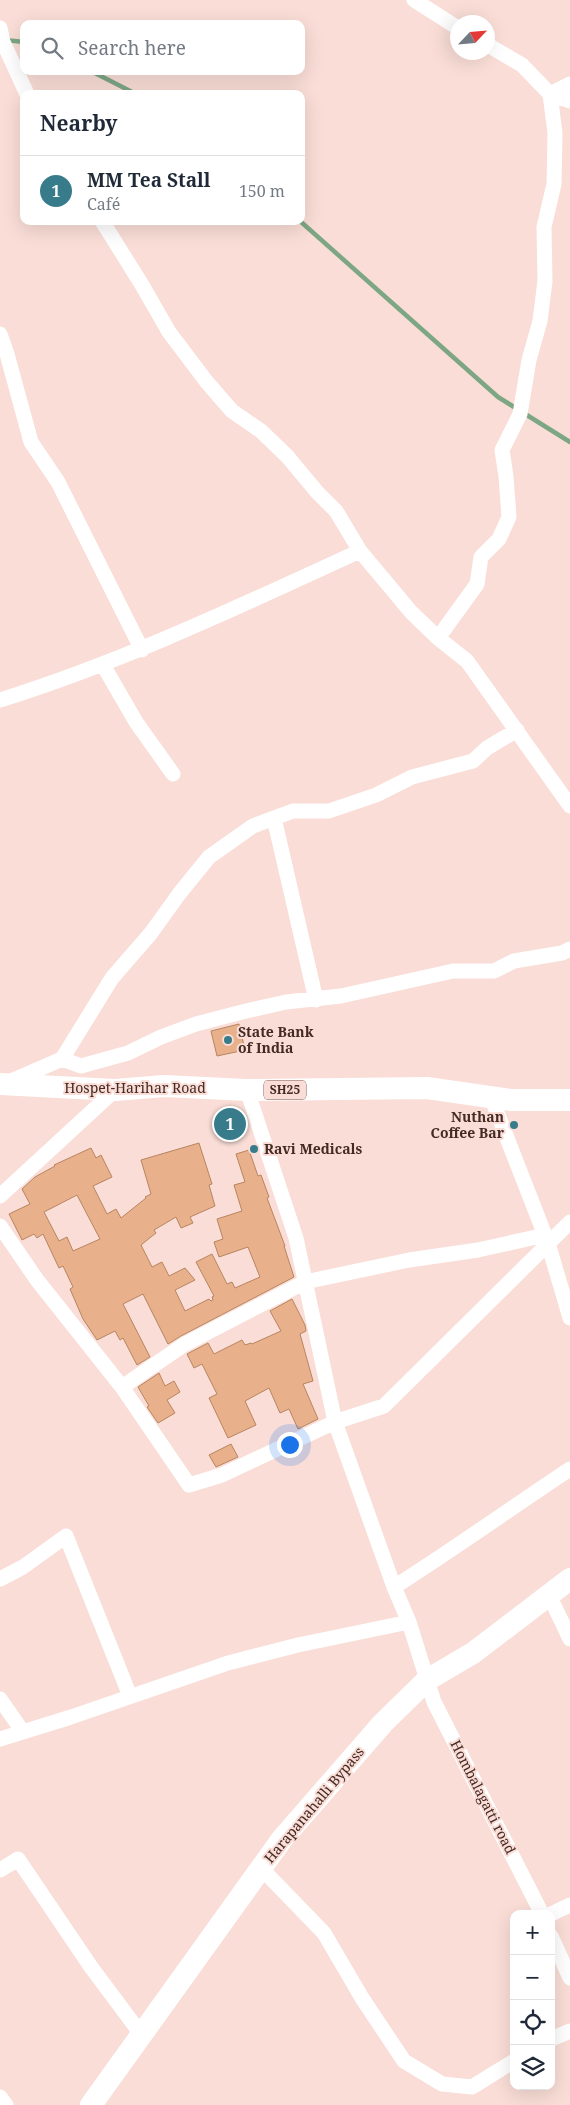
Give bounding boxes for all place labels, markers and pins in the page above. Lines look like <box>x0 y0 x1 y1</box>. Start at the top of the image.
place label: State Bank of India <box>238 1022 314 1057</box>
marker: State Bank of India <box>222 1034 234 1046</box>
pin: 1 <box>214 1105 246 1143</box>
place label: Nuthan Coffee Bar <box>431 1107 505 1142</box>
marker: Nuthan Coffee Bar <box>508 1119 520 1131</box>
place label: Ravi Medicals <box>264 1139 362 1158</box>
marker: Ravi Medicals <box>248 1143 260 1155</box>

